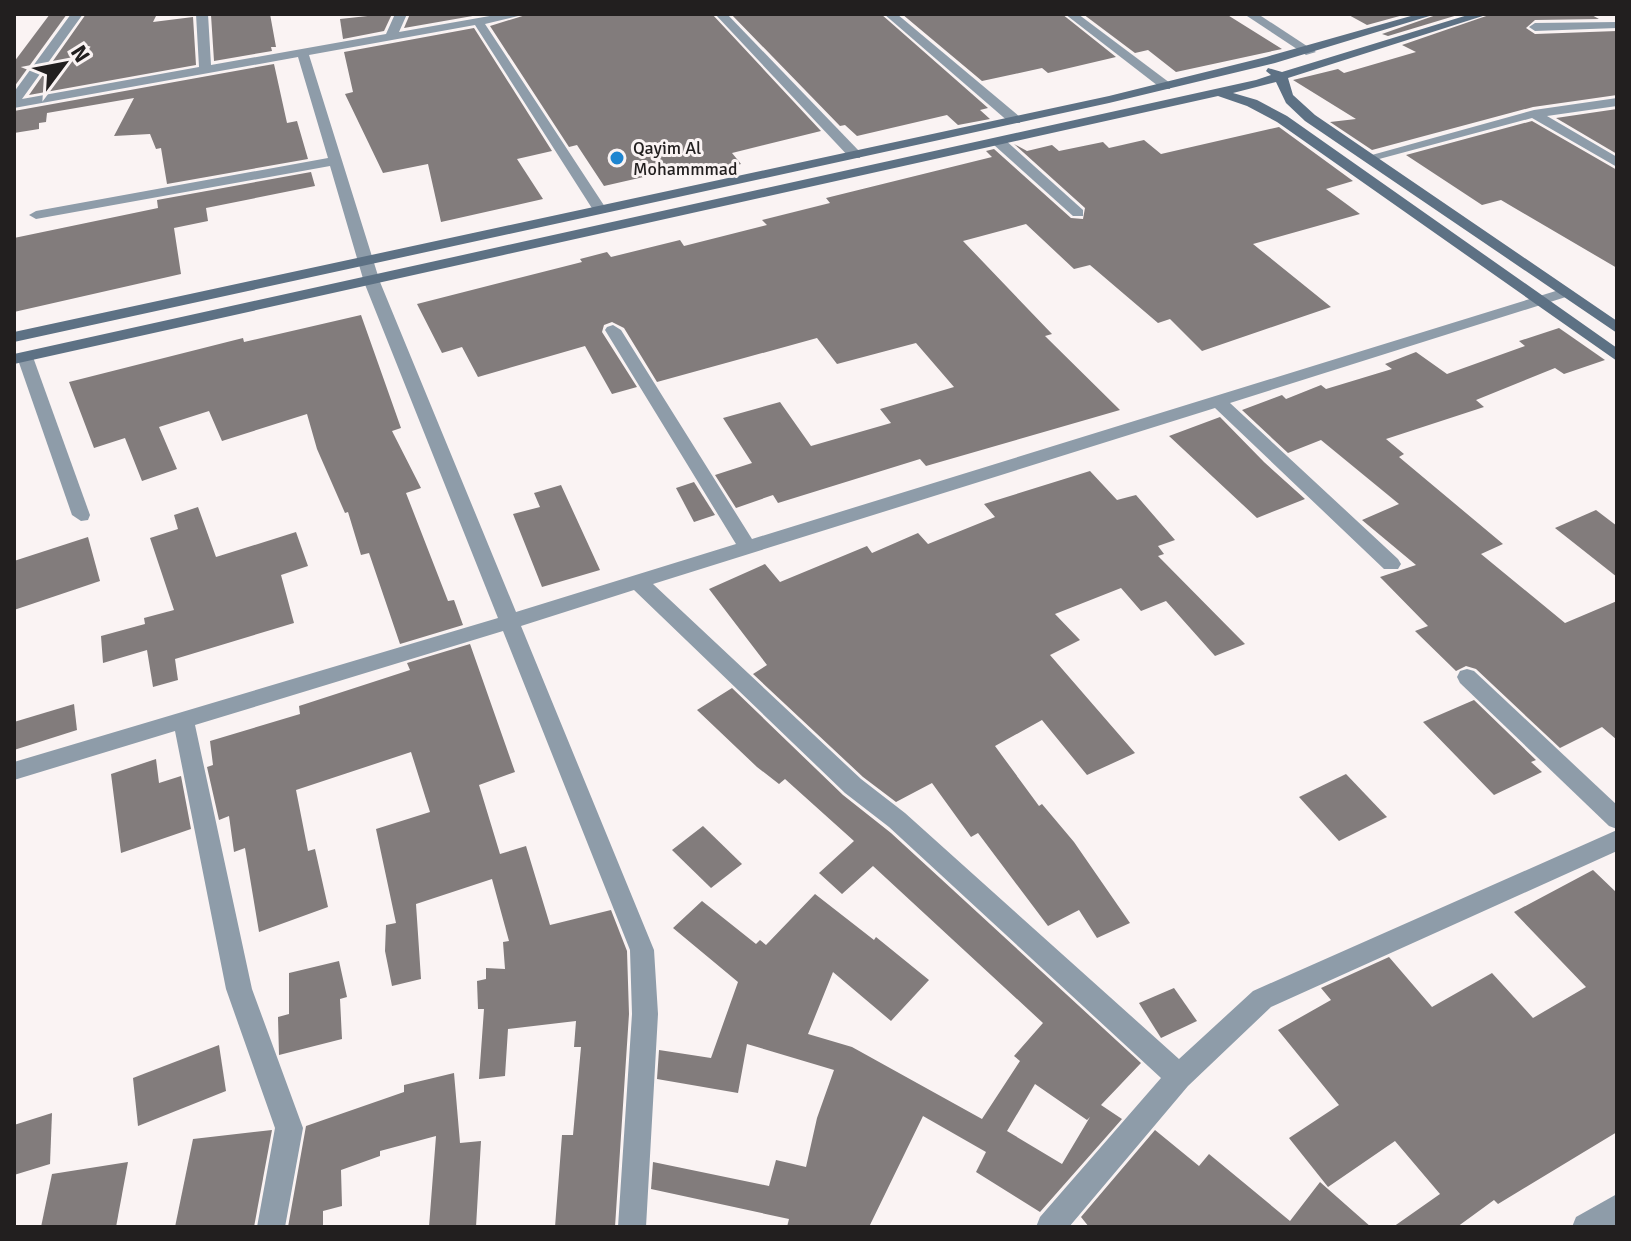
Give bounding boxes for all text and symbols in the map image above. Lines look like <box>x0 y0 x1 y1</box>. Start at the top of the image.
north arrow <box>24 24 104 104</box>
text: N <box>65 40 96 67</box>
place label: Qayim Al Mohammmad <box>633 137 737 180</box>
marker: Qayim Al Mohammmad <box>608 149 626 167</box>

